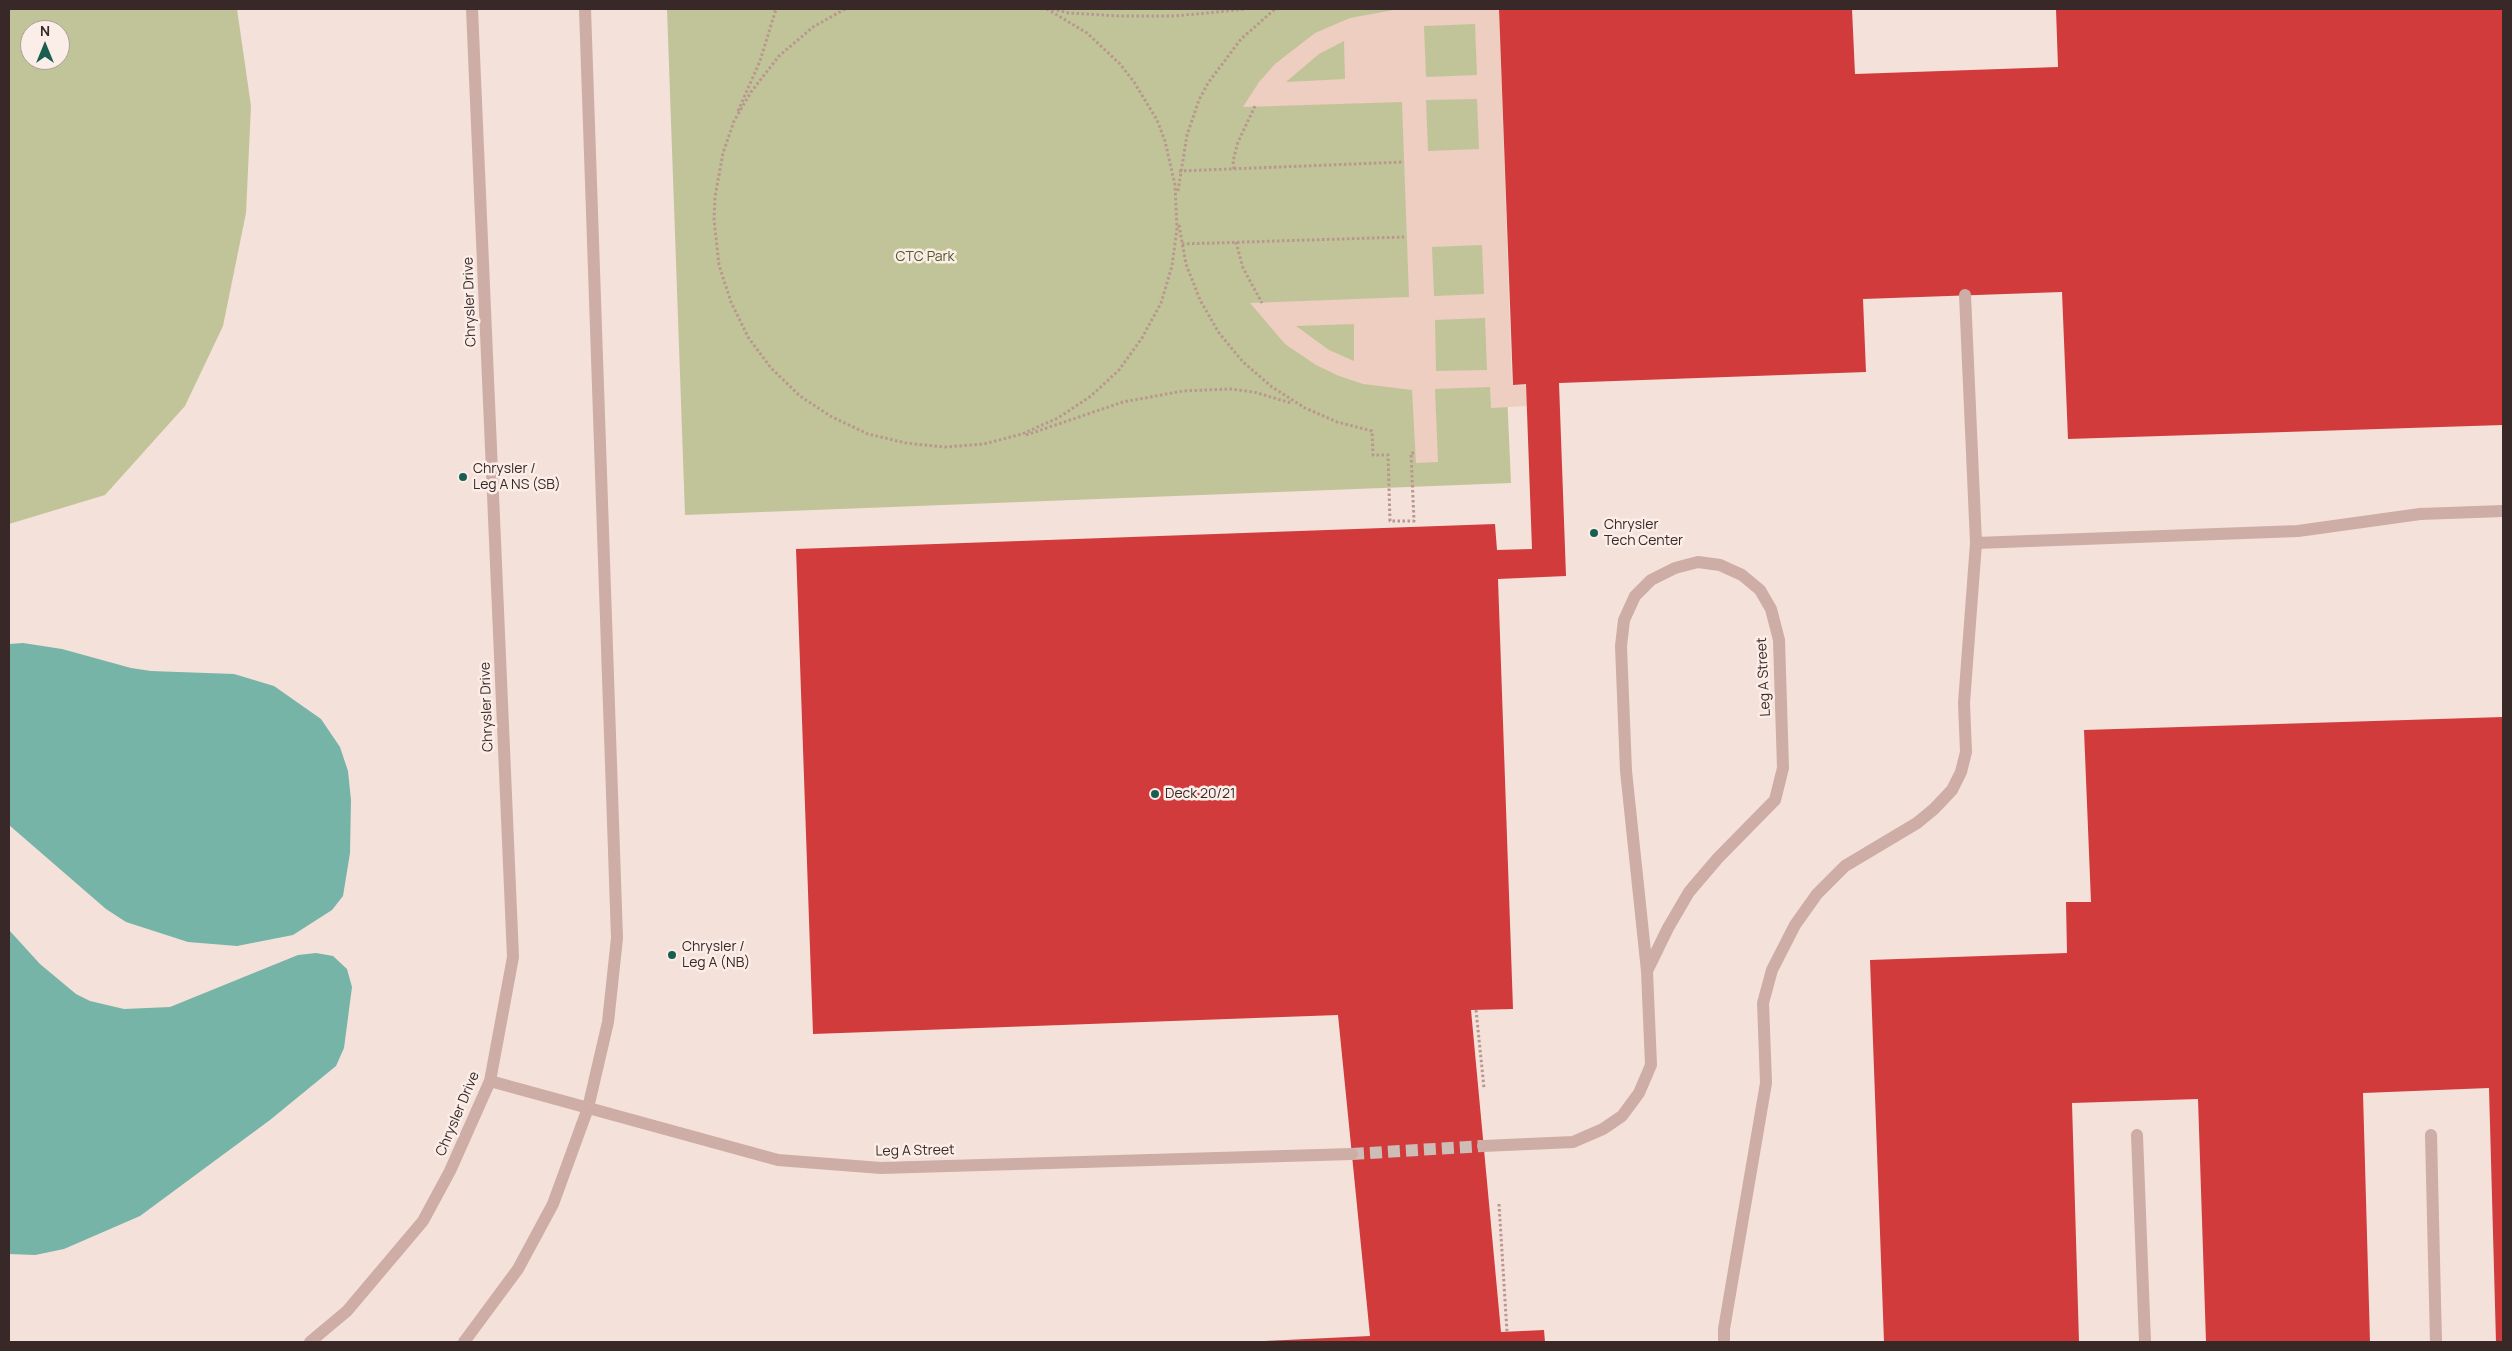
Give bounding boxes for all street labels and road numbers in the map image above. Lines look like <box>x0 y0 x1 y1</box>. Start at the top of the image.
street label: Chrysler Drive <box>460 257 480 347</box>
street label: Leg A Street <box>1754 637 1774 717</box>
street label: Chrysler Drive <box>477 662 497 752</box>
street label: Chrysler Drive <box>433 1069 483 1159</box>
street label: Leg A Street <box>875 1142 955 1160</box>

